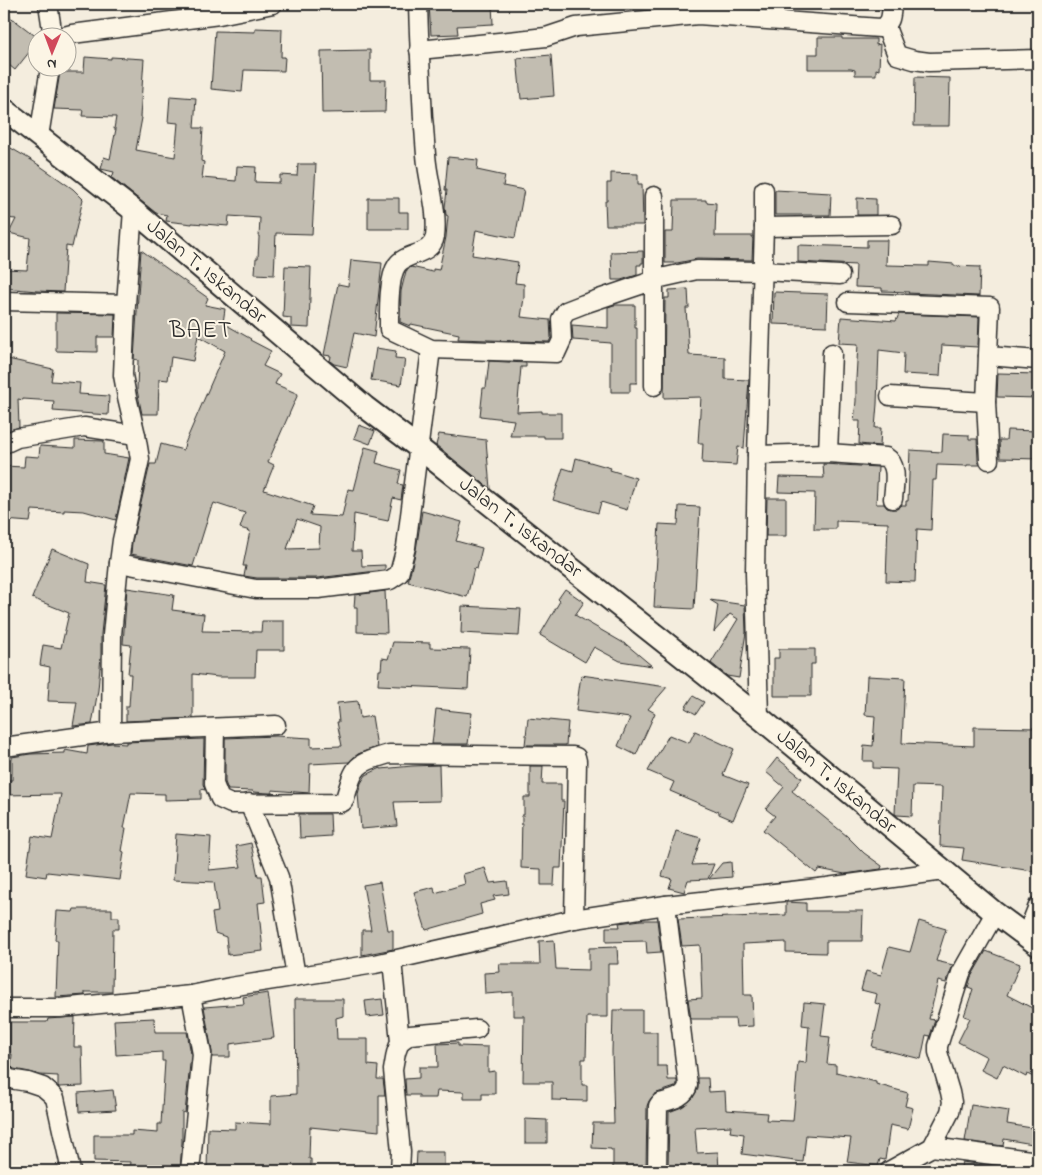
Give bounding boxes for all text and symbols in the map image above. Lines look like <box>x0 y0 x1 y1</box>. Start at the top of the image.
north arrow <box>28 28 78 78</box>
text: N <box>47 53 57 74</box>
street label: Jalan T. Iskandar <box>139 212 273 332</box>
district label: BAET <box>168 314 233 349</box>
street label: Jalan T. Iskandar <box>452 470 589 586</box>
street label: Jalan T. Iskandar <box>769 722 903 842</box>

